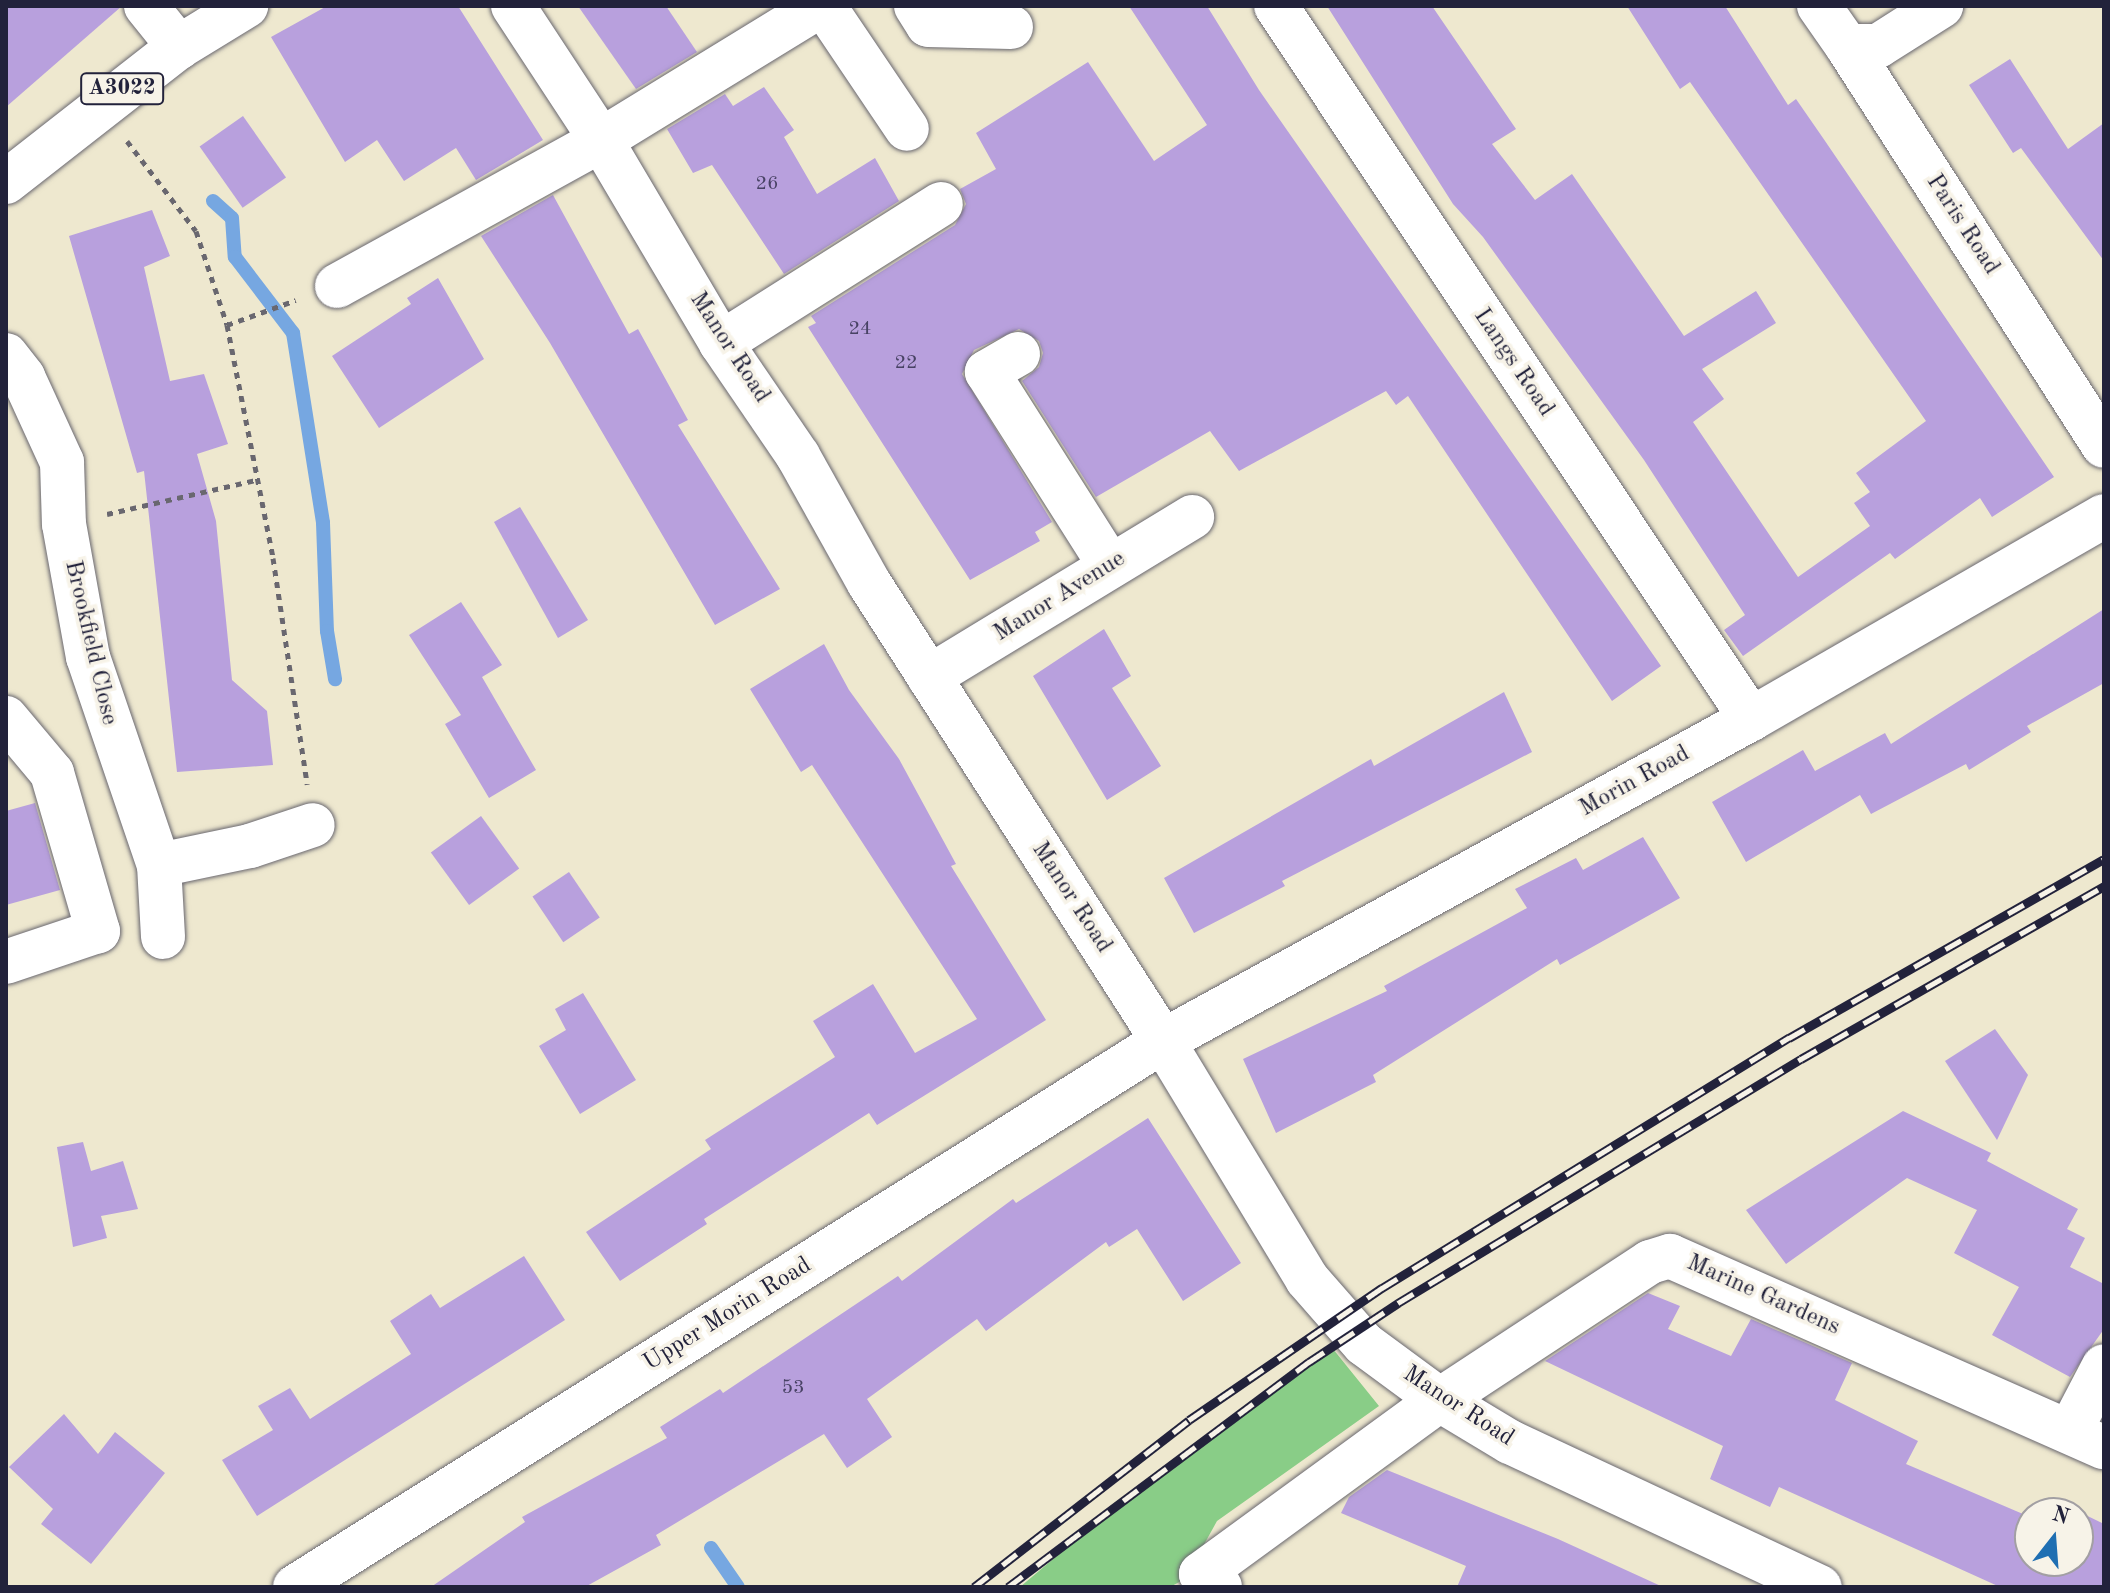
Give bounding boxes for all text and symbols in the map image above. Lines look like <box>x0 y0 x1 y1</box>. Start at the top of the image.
road number: A3022 <box>80 71 164 107</box>
street label: Paris Road <box>1919 169 2005 281</box>
house number: 26 <box>755 172 779 196</box>
street label: Manor Road <box>682 287 776 409</box>
street label: Langs Road <box>1466 303 1560 423</box>
house number: 24 <box>848 317 872 341</box>
house number: 22 <box>894 351 918 375</box>
street label: Manor Avenue <box>989 545 1131 649</box>
street label: Brookfield Close <box>57 558 123 728</box>
street label: Morin Road <box>1575 740 1695 824</box>
street label: Manor Road <box>1024 837 1118 959</box>
street label: Marine Gardens <box>1682 1249 1844 1343</box>
street label: Upper Morin Road <box>639 1252 817 1378</box>
street label: Manor Road <box>1397 1360 1519 1454</box>
house number: 53 <box>781 1376 805 1400</box>
north arrow <box>2014 1497 2094 1577</box>
text: N <box>2049 1503 2072 1529</box>

